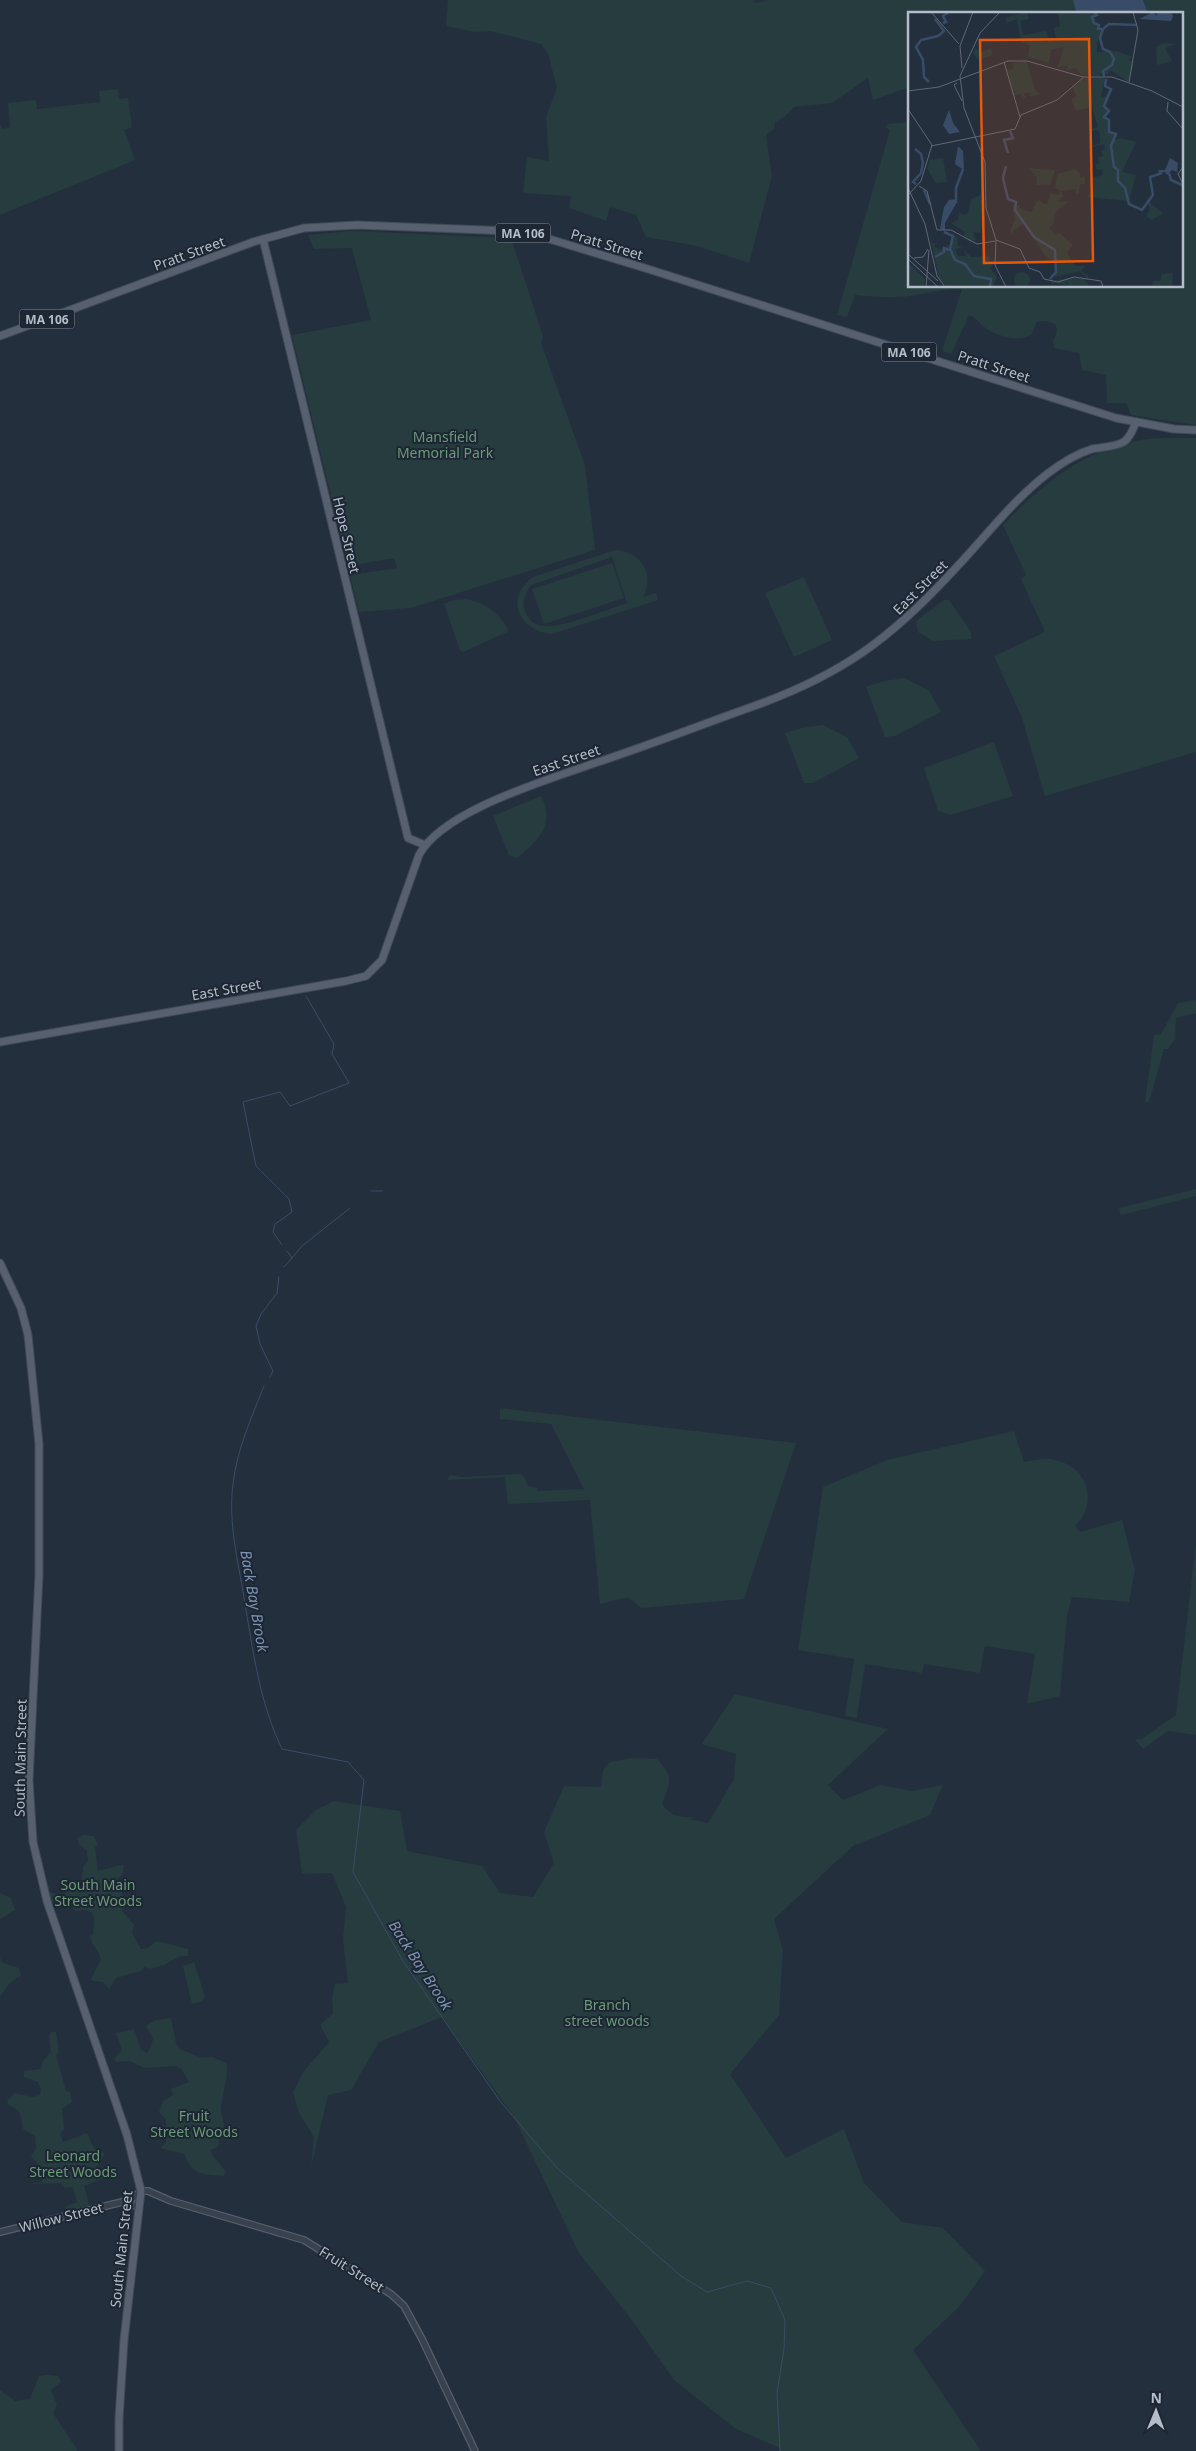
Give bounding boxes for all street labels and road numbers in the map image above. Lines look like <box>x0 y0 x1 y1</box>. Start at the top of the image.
road number: MA 106 <box>496 224 550 242</box>
street label: Pratt Street <box>569 224 645 264</box>
street label: Pratt Street <box>151 231 227 275</box>
road number: MA 106 <box>20 310 74 328</box>
road number: MA 106 <box>882 342 936 362</box>
street label: Pratt Street <box>956 345 1032 387</box>
street label: Hope Street <box>329 495 365 575</box>
street label: East Street <box>888 555 952 619</box>
street label: East Street <box>530 740 602 780</box>
street label: East Street <box>190 974 262 1004</box>
street label: South Main Street <box>9 1699 31 1817</box>
street label: South Main Street <box>105 2189 137 2309</box>
street label: Willow Street <box>17 2197 105 2237</box>
street label: Fruit Street <box>316 2242 388 2296</box>

